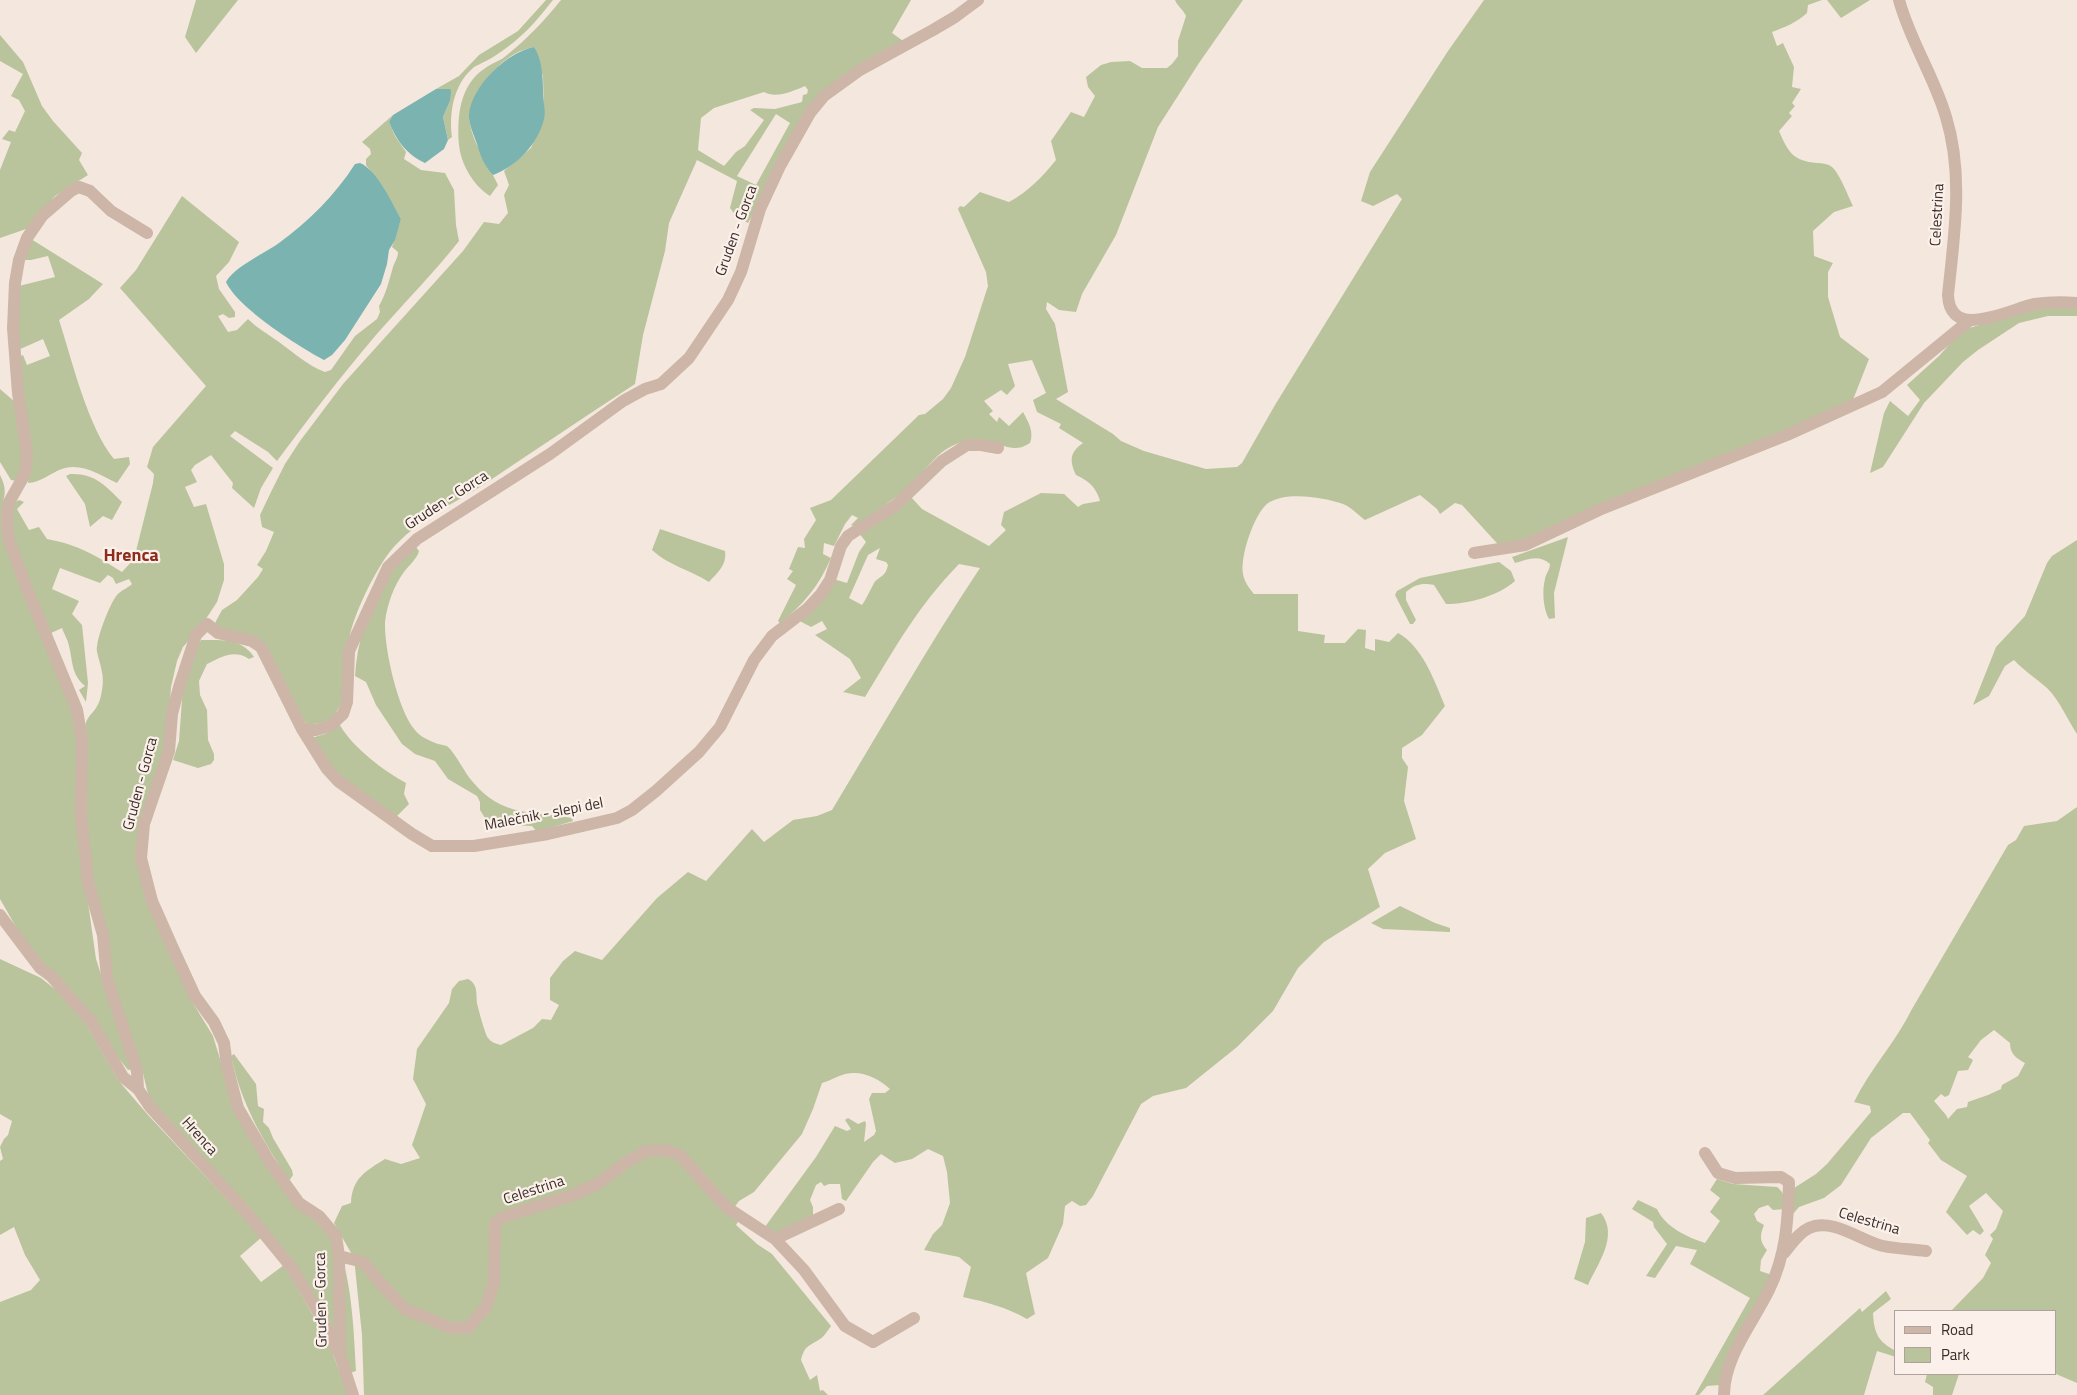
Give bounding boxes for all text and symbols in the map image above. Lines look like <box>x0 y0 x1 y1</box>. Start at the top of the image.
street label: Gruden - Gorca <box>712 183 762 279</box>
street label: Celestrina <box>1927 183 1949 247</box>
street label: Gruden - Gorca <box>402 467 492 535</box>
district label: Hrenca <box>103 546 159 568</box>
street label: Gruden - Gorca <box>120 736 162 832</box>
street label: Malečnik - slepi del <box>483 795 605 835</box>
street label: Hrenca <box>177 1114 221 1160</box>
street label: Celestrina <box>501 1173 567 1209</box>
street label: Celestrina <box>1836 1205 1902 1239</box>
street label: Gruden - Gorca <box>312 1252 332 1348</box>
legend <box>1894 1310 2057 1375</box>
text: Road <box>1941 1318 1973 1341</box>
text: Park <box>1941 1343 1970 1366</box>

